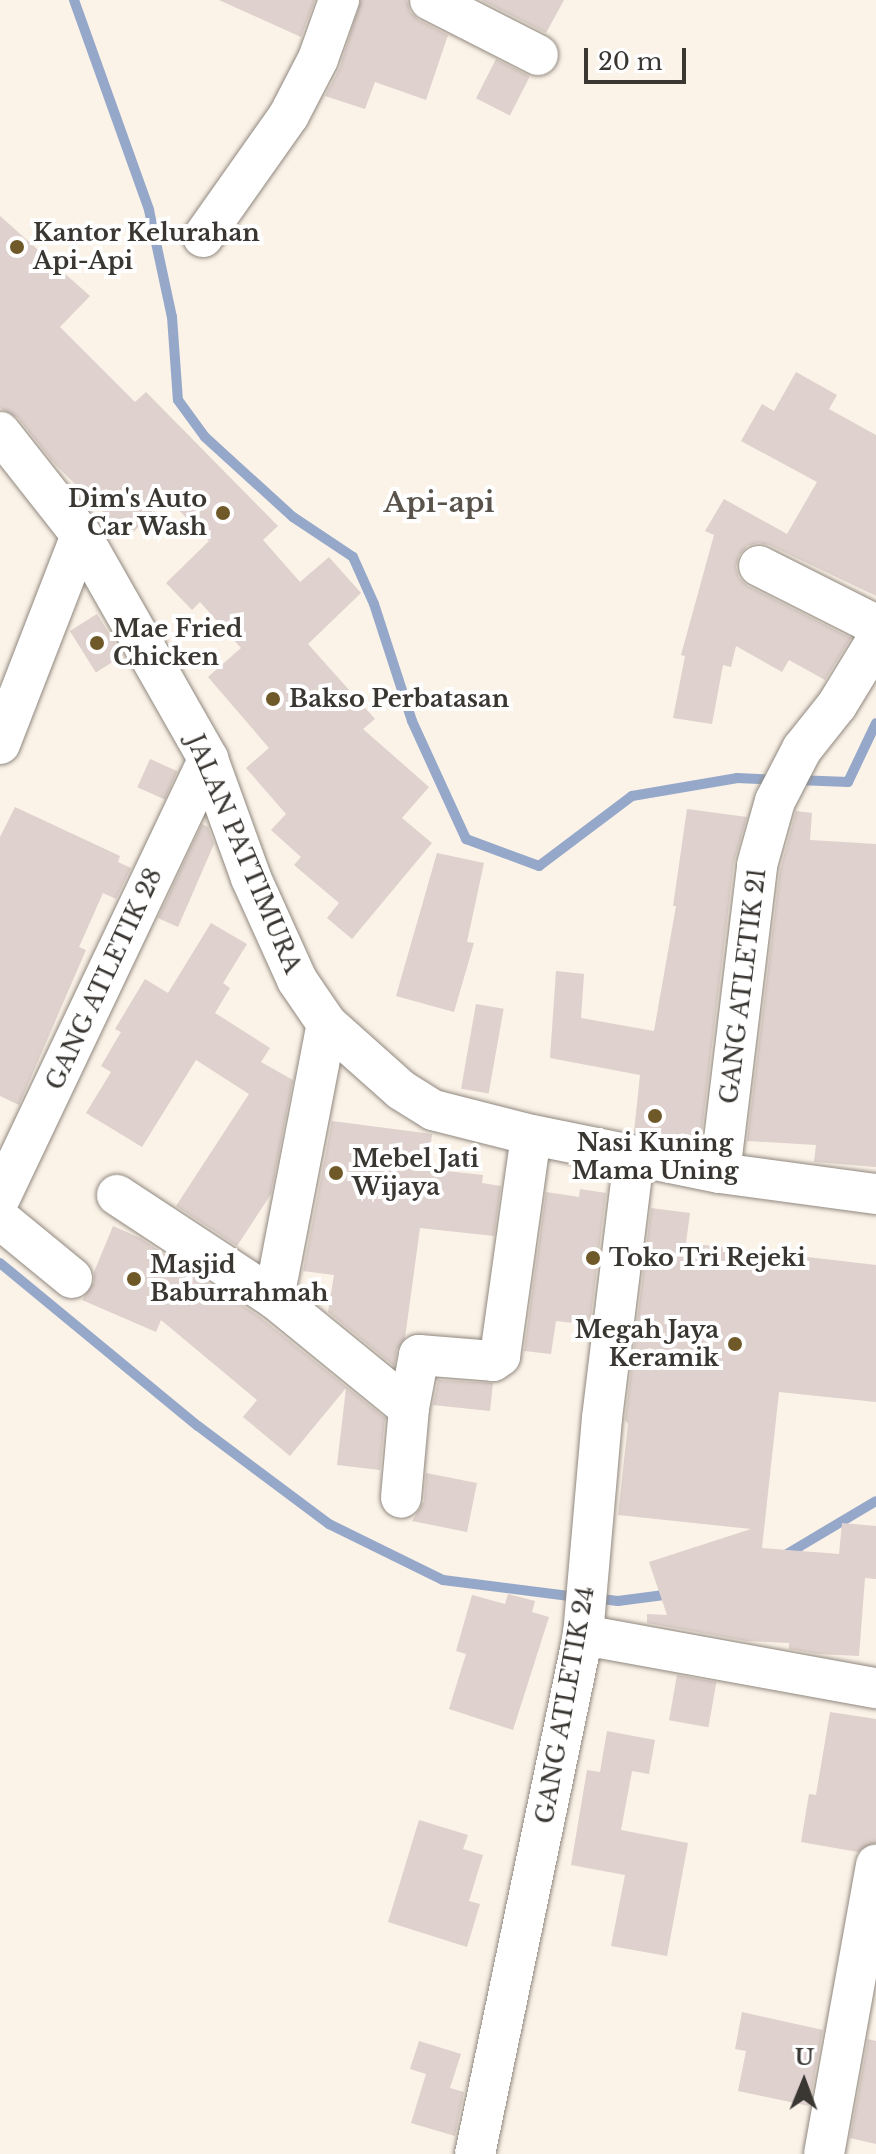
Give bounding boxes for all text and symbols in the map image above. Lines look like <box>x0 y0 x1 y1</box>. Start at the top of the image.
scale bar <box>588 32 690 82</box>
text: 20 m <box>598 47 663 76</box>
place label: Kantor Kelurahan Api-Api <box>33 219 260 275</box>
marker: Kantor Kelurahan Api-Api <box>8 238 26 256</box>
place label: Dim's Auto Car Wash <box>67 485 207 541</box>
district label: Api-api <box>384 486 494 520</box>
marker: Dim's Auto Car Wash <box>214 504 232 522</box>
place label: Mae Fried Chicken <box>113 615 243 671</box>
marker: Mae Fried Chicken <box>88 634 106 652</box>
place label: Bakso Perbatasan <box>289 685 509 713</box>
marker: Bakso Perbatasan <box>264 690 282 708</box>
street label: JALAN PATTIMURA <box>181 730 307 978</box>
street label: GANG ATLETIK 28 <box>40 863 168 1095</box>
street label: GANG ATLETIK 21 <box>714 865 772 1107</box>
marker: Nasi Kuning Mama Uning <box>646 1107 664 1125</box>
place label: Nasi Kuning Mama Uning <box>572 1129 738 1185</box>
place label: Mebel Jati Wijaya <box>352 1145 479 1201</box>
marker: Mebel Jati Wijaya <box>327 1164 345 1182</box>
place label: Toko Tri Rejeki <box>609 1244 806 1272</box>
marker: Toko Tri Rejeki <box>584 1249 602 1267</box>
place label: Masjid Baburrahmah <box>150 1251 328 1307</box>
marker: Masjid Baburrahmah <box>125 1270 143 1288</box>
place label: Megah Jaya Keramik <box>575 1316 719 1372</box>
marker: Megah Jaya Keramik <box>726 1335 744 1353</box>
street label: GANG ATLETIK 24 <box>530 1583 600 1827</box>
north arrow <box>764 2042 844 2122</box>
text: U <box>795 2044 814 2071</box>

